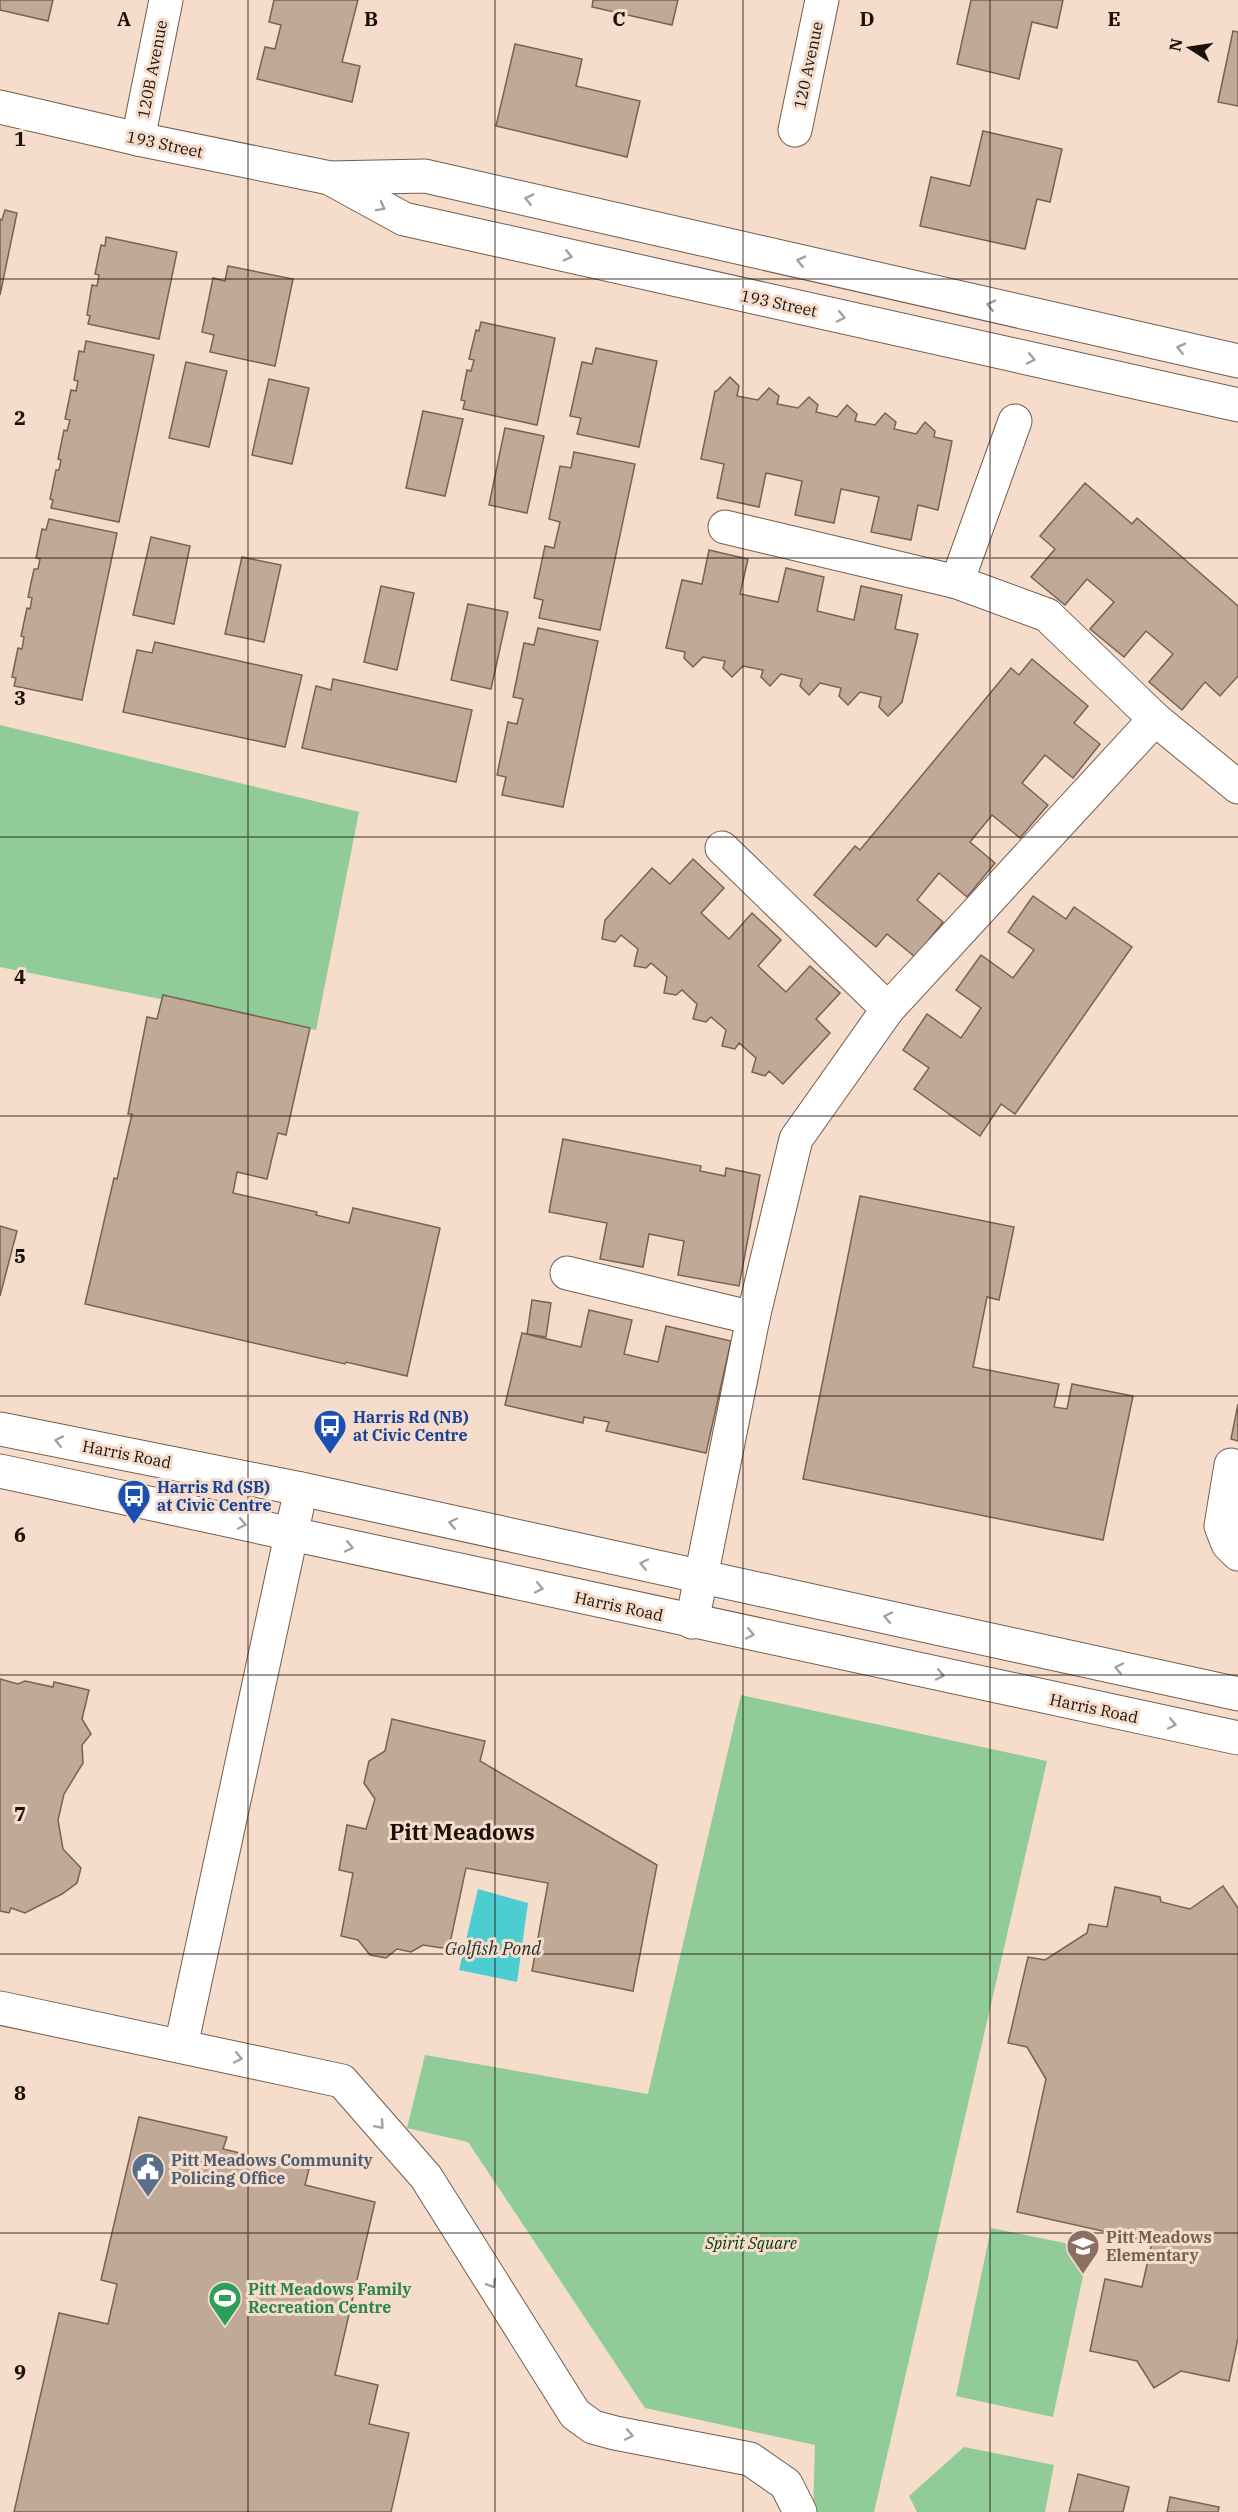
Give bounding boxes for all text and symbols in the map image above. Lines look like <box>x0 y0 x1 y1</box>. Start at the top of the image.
text: A <box>117 5 131 32</box>
text: B <box>364 5 378 32</box>
text: C <box>612 5 626 32</box>
text: D <box>859 5 875 32</box>
text: E <box>1107 5 1121 32</box>
street label: 120B Avenue <box>133 18 171 120</box>
north arrow <box>1160 18 1220 78</box>
street label: 120 Avenue <box>789 20 827 110</box>
text: N <box>1164 37 1186 53</box>
text: 1 <box>14 125 26 152</box>
street label: 193 Street <box>125 126 205 162</box>
one-way arrow <box>524 194 534 207</box>
one-way arrow <box>375 200 385 211</box>
one-way arrow <box>563 249 573 262</box>
one-way arrow <box>796 256 806 269</box>
street label: 193 Street <box>739 285 819 321</box>
one-way arrow <box>986 299 996 312</box>
one-way arrow <box>835 310 845 323</box>
one-way arrow <box>1176 342 1186 355</box>
one-way arrow <box>1026 352 1036 365</box>
text: 2 <box>14 404 26 431</box>
text: 3 <box>14 684 26 711</box>
text: 4 <box>14 963 26 990</box>
text: 5 <box>14 1242 26 1269</box>
place label: Harris Rd (NB) at Civic Centre <box>353 1407 469 1445</box>
bus stop icon: Harris Rd (NB) at Civic Centre <box>312 1408 348 1455</box>
one-way arrow <box>54 1435 64 1448</box>
street label: Harris Road <box>81 1436 173 1472</box>
place label: Harris Rd (SB) at Civic Centre <box>157 1477 272 1515</box>
bus stop icon: Harris Rd (SB) at Civic Centre <box>116 1478 152 1525</box>
one-way arrow <box>236 1516 246 1529</box>
one-way arrow <box>449 1517 459 1530</box>
text: 6 <box>14 1521 26 1548</box>
one-way arrow <box>344 1540 354 1553</box>
one-way arrow <box>639 1558 649 1571</box>
one-way arrow <box>534 1581 544 1594</box>
street label: Harris Road <box>573 1587 665 1625</box>
one-way arrow <box>883 1611 893 1624</box>
one-way arrow <box>744 1627 754 1640</box>
one-way arrow <box>1115 1662 1125 1675</box>
one-way arrow <box>935 1668 945 1681</box>
street label: Harris Road <box>1048 1689 1140 1727</box>
one-way arrow <box>1167 1717 1177 1730</box>
text: 7 <box>14 1800 26 1827</box>
district label: Pitt Meadows <box>389 1817 535 1846</box>
water label: Golfish Pond <box>445 1937 541 1960</box>
one-way arrow <box>233 2051 243 2064</box>
text: 8 <box>14 2079 26 2106</box>
one-way arrow <box>373 2118 384 2129</box>
place label: Pitt Meadows Community Policing Office <box>171 2150 374 2188</box>
public building icon: Pitt Meadows Community Policing Office <box>130 2151 166 2198</box>
place label: Pitt Meadows Elementary <box>1106 2227 1212 2265</box>
school or university icon: Pitt Meadows Elementary <box>1065 2228 1101 2275</box>
park label: Spirit Square <box>704 2233 797 2253</box>
one-way arrow <box>484 2278 496 2288</box>
place label: Pitt Meadows Family Recreation Centre <box>248 2279 412 2317</box>
sports icon: Pitt Meadows Family Recreation Centre <box>207 2280 243 2327</box>
text: 9 <box>14 2358 26 2385</box>
one-way arrow <box>623 2428 633 2441</box>

